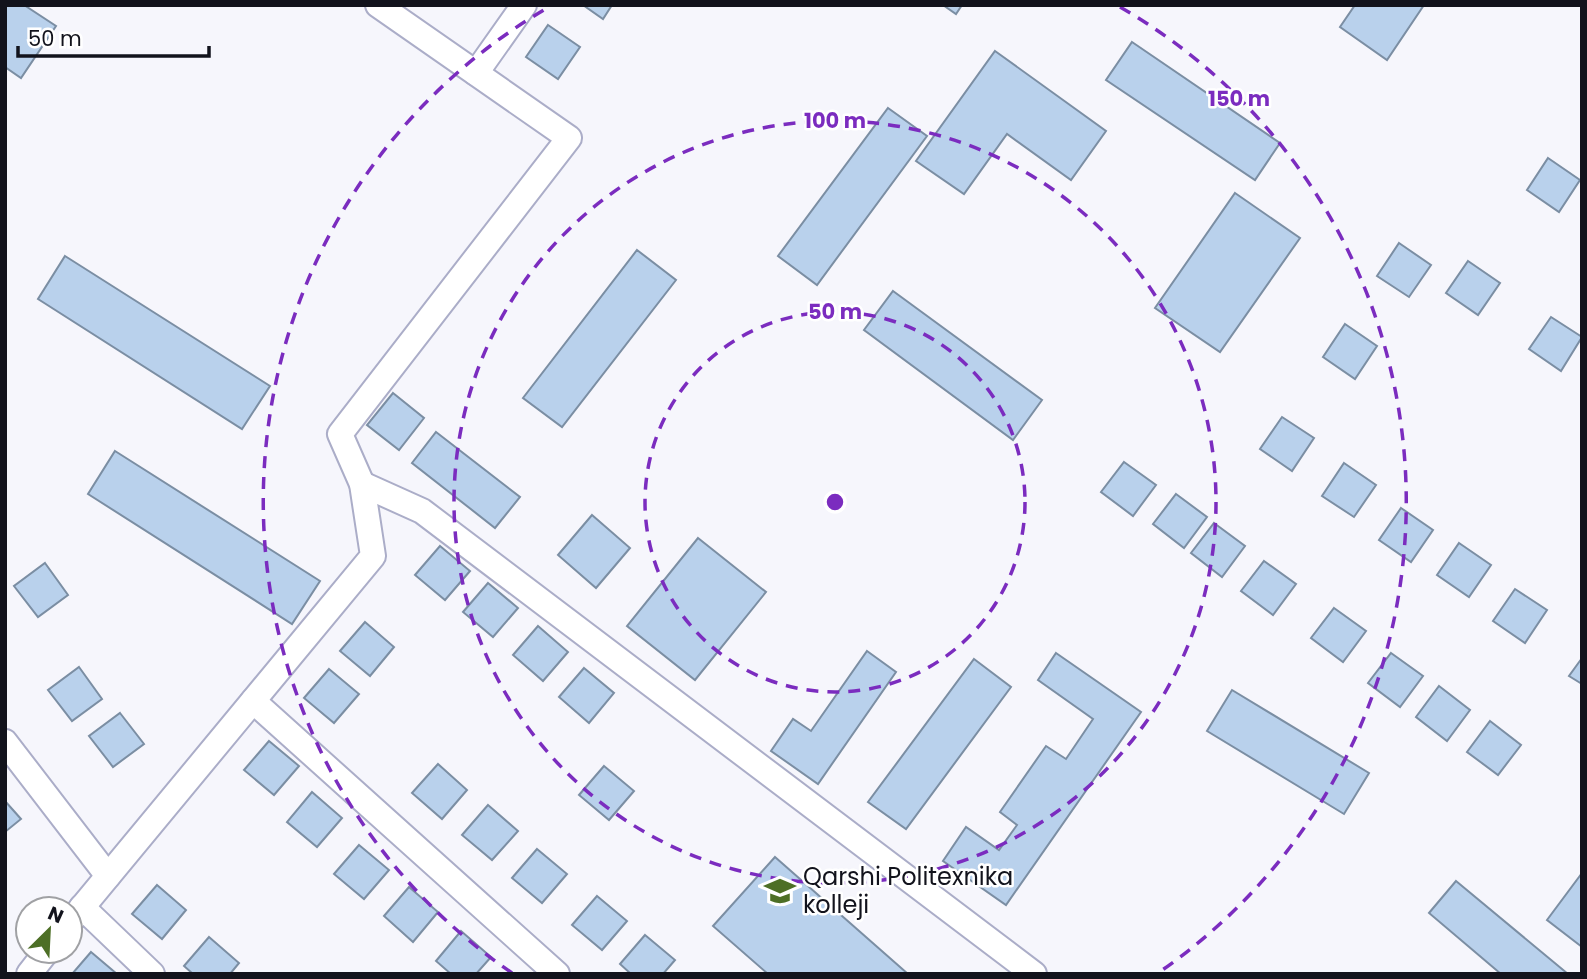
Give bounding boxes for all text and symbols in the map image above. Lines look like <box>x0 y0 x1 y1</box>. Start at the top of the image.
scale bar <box>18 14 208 58</box>
text: 50 m <box>28 24 82 53</box>
text: 150 m <box>1208 84 1270 113</box>
text: 100 m <box>804 106 866 135</box>
text: 50 m <box>808 297 862 326</box>
centre of rings <box>823 490 847 514</box>
place label: Qarshi Politexnika kolleji <box>803 860 1013 921</box>
school or university icon: Qarshi Politexnika kolleji <box>763 874 797 908</box>
north arrow <box>14 895 84 965</box>
text: N <box>44 900 68 930</box>

